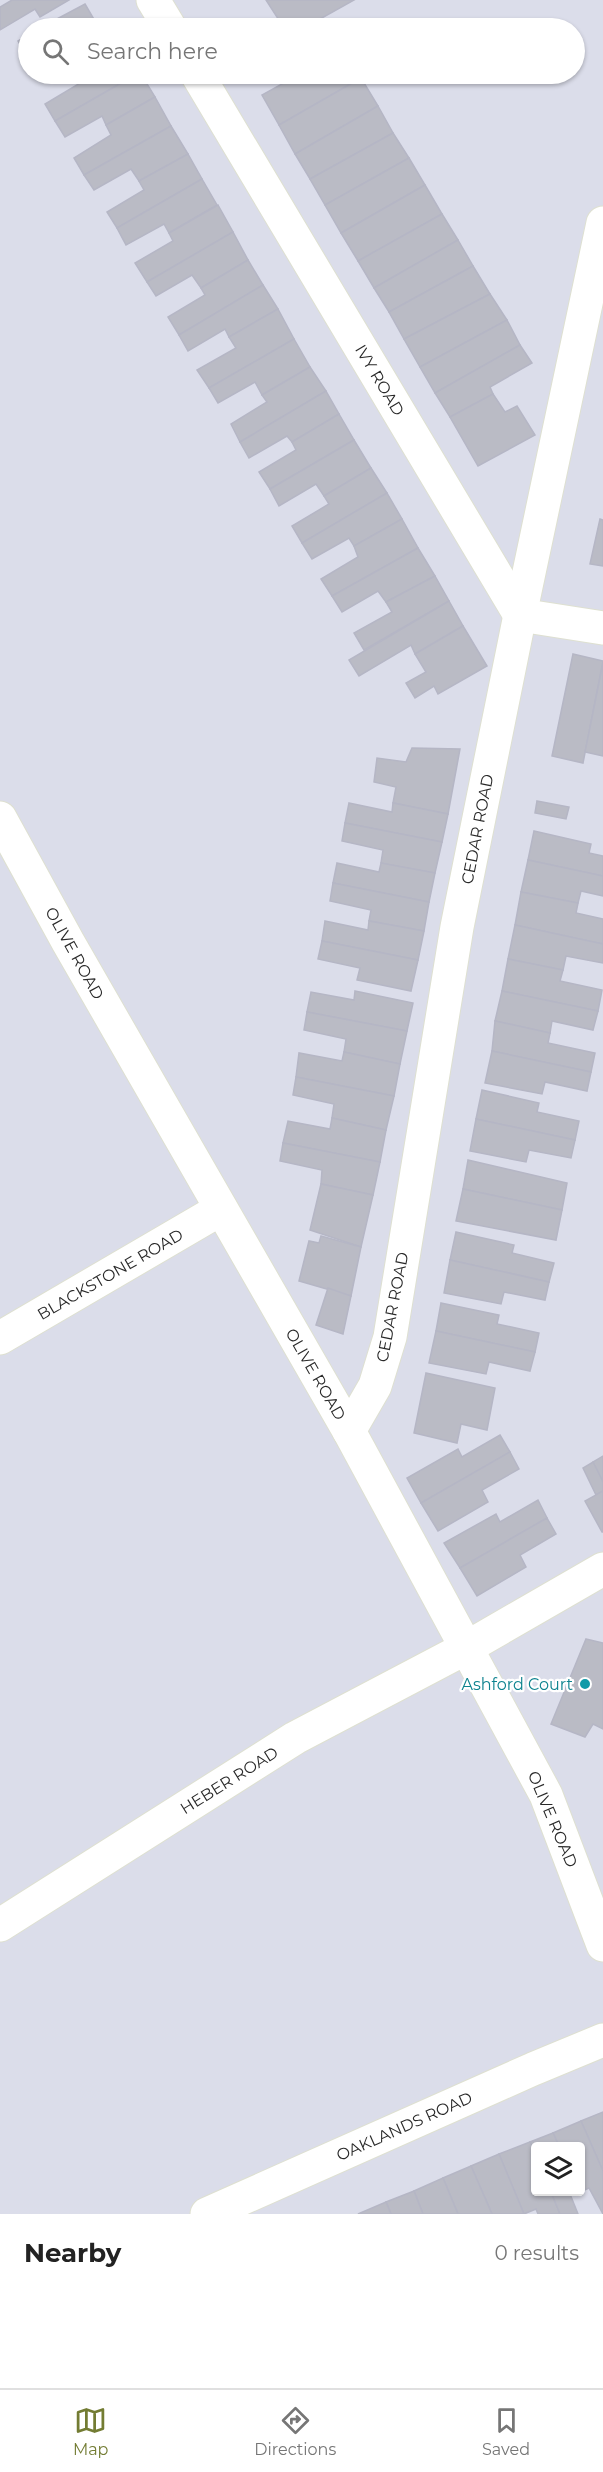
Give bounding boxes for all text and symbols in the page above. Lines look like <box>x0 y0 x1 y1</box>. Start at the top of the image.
search box <box>18 18 585 84</box>
icon: search <box>39 35 72 68</box>
text: Search here <box>87 38 218 65</box>
street label: IVY ROAD <box>351 341 408 419</box>
street label: CEDAR ROAD <box>457 772 497 886</box>
street label: OLIVE ROAD <box>41 904 108 1003</box>
street label: BLACKSTONE ROAD <box>34 1225 186 1324</box>
street label: CEDAR ROAD <box>372 1250 412 1364</box>
street label: OLIVE ROAD <box>282 1325 349 1424</box>
place label: Ashford Court <box>462 1675 574 1694</box>
marker: Ashford Court <box>578 1677 592 1691</box>
street label: HEBER ROAD <box>177 1743 282 1818</box>
street label: OLIVE ROAD <box>524 1768 581 1870</box>
street label: OAKLANDS ROAD <box>333 2088 475 2165</box>
map controls <box>531 2142 585 2196</box>
button: layers <box>531 2142 585 2196</box>
text: Nearby <box>24 2237 121 2269</box>
text: 0 results <box>494 2241 579 2265</box>
tab: Map <box>73 2404 108 2459</box>
tab: Directions <box>254 2404 336 2459</box>
tab: Saved <box>482 2404 530 2459</box>

